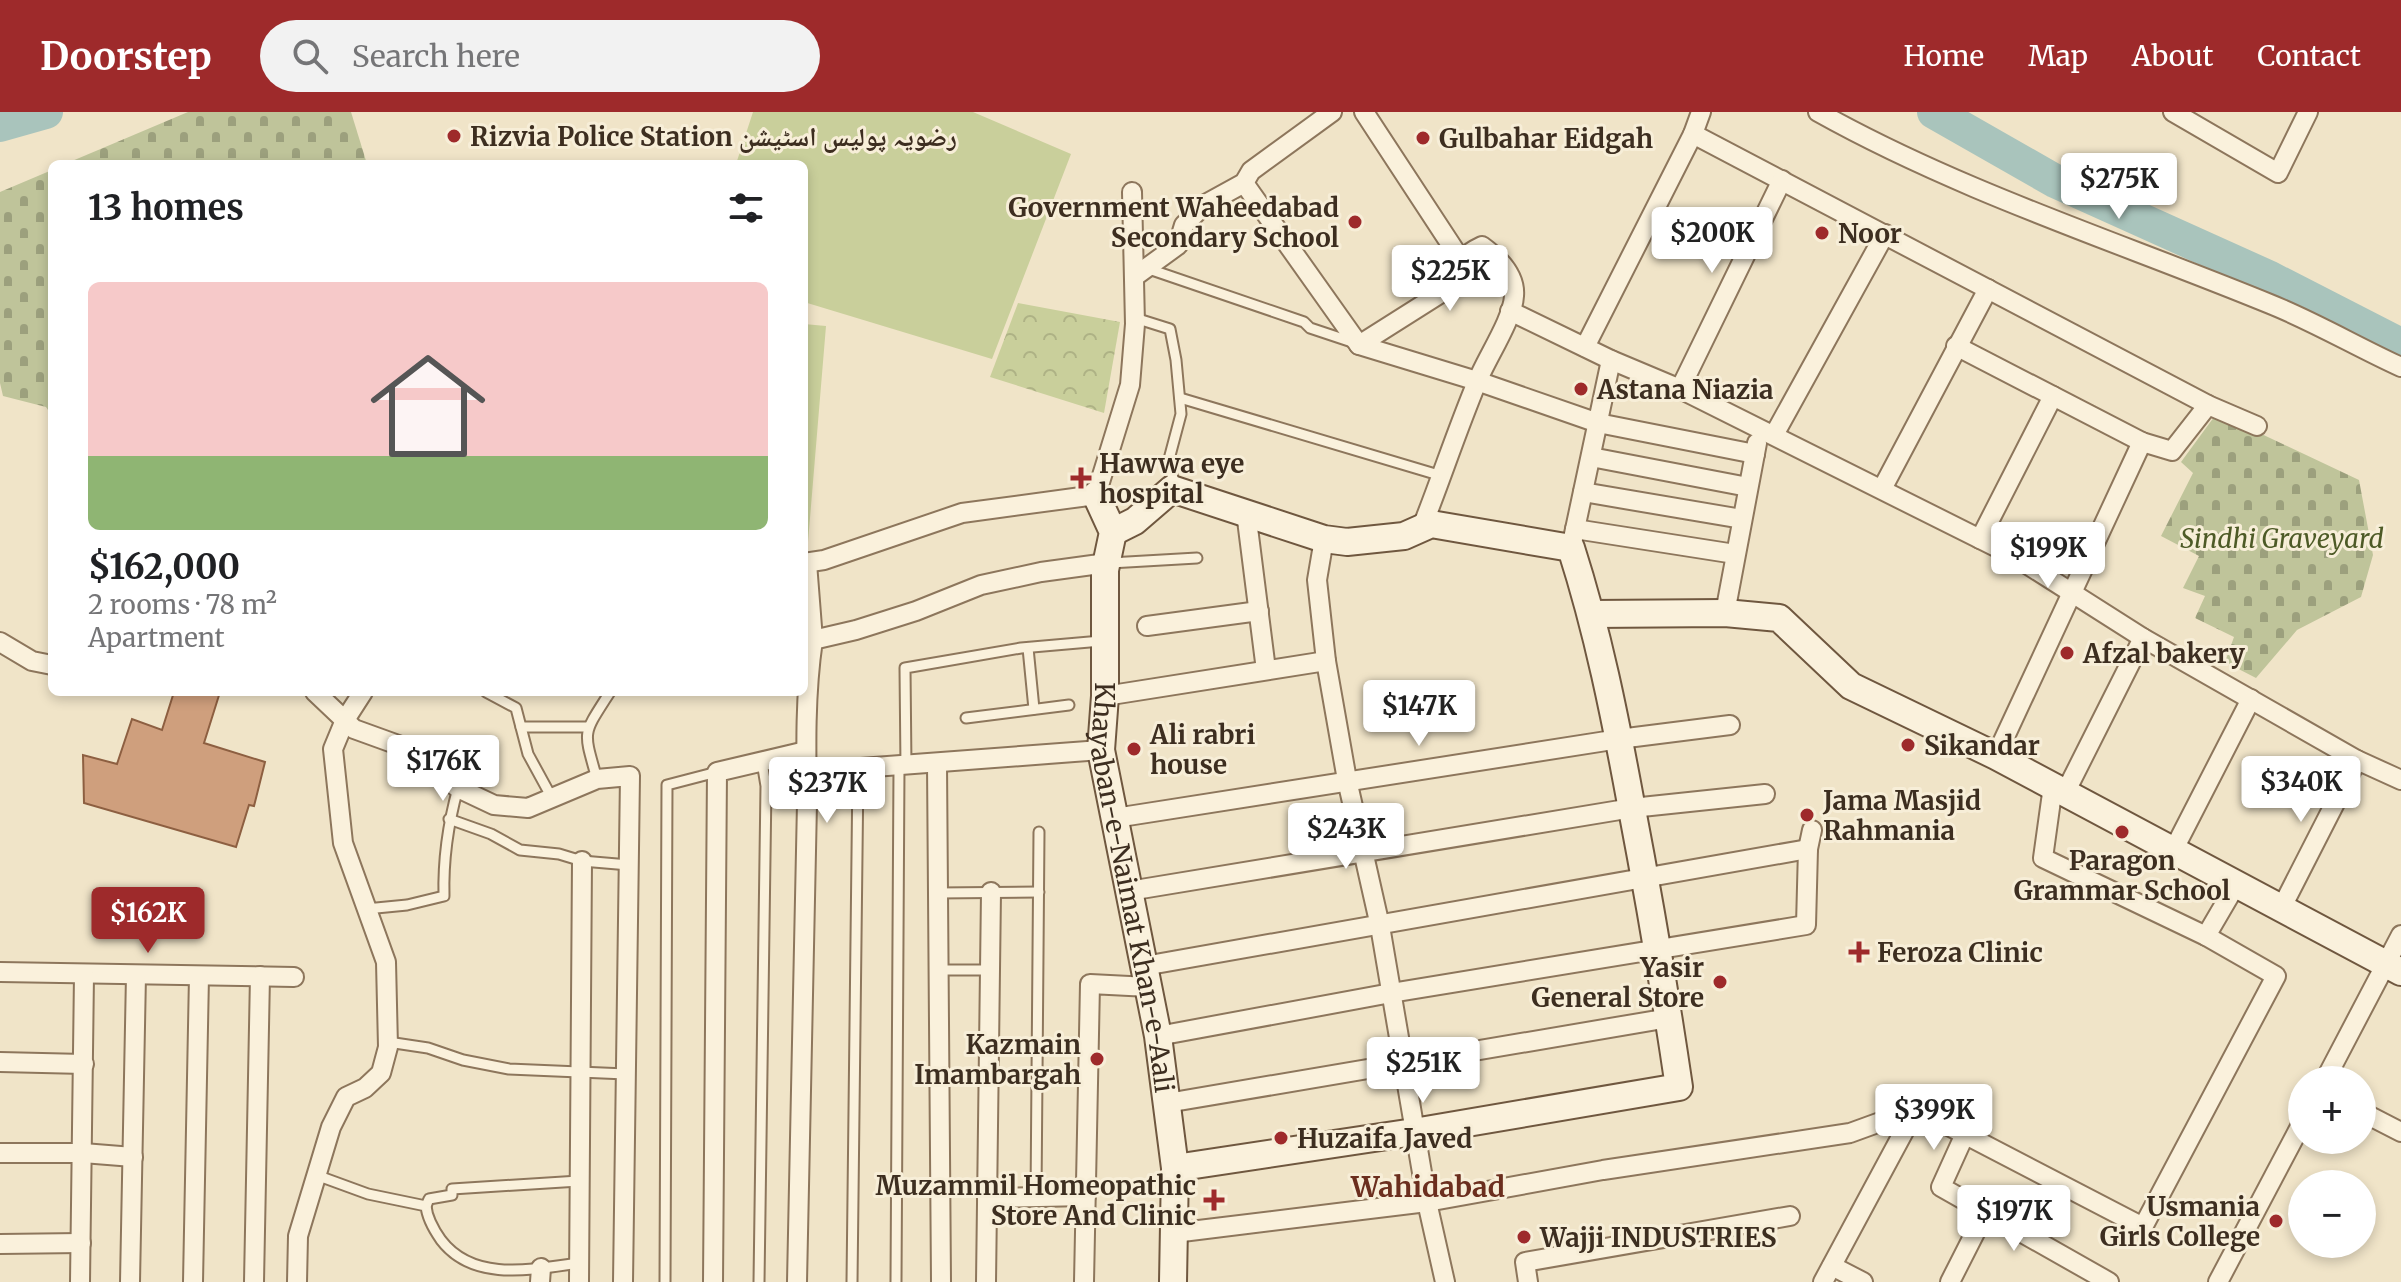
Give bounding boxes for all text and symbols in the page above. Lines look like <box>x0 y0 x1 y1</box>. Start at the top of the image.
search box <box>260 20 820 92</box>
text: Doorstep <box>40 33 212 80</box>
icon: search <box>288 34 332 78</box>
text: Search here <box>352 37 520 75</box>
text: Home <box>1903 38 1984 74</box>
text: Map <box>2028 38 2088 74</box>
text: About <box>2132 38 2213 74</box>
text: Contact <box>2257 38 2361 74</box>
place label: Rizvia Police Station رضویہ پولیس اسٹیشن <box>470 120 957 153</box>
place label: Gulbahar Eidgah <box>1439 122 1653 155</box>
marker: Rizvia Police Station رضویہ پولیس اسٹیشن <box>445 127 463 145</box>
marker: Gulbahar Eidgah <box>1414 129 1432 147</box>
pin: $275K <box>2063 153 2175 221</box>
text: $275K <box>2079 162 2159 195</box>
icon: filters <box>724 186 768 230</box>
text: 13 homes <box>88 187 244 229</box>
place label: Government Waheedabad Secondary School <box>1008 191 1339 254</box>
pin: $200K <box>1656 207 1768 275</box>
marker: Government Waheedabad Secondary School <box>1346 213 1364 231</box>
text: $200K <box>1670 216 1754 249</box>
place label: Noor <box>1838 217 1902 250</box>
marker: Noor <box>1813 224 1831 242</box>
pin: $225K <box>1394 245 1506 313</box>
text: $225K <box>1410 254 1490 287</box>
icon: home <box>356 334 500 478</box>
place label: Astana Niazia <box>1596 373 1774 406</box>
marker: Astana Niazia <box>1572 380 1590 398</box>
place label: Hawwa eye hospital <box>1099 447 1244 510</box>
marker: Hawwa eye hospital <box>1070 467 1092 489</box>
pin: $199K <box>1992 522 2104 590</box>
park label: Sindhi Graveyard <box>2180 522 2384 555</box>
text: $199K <box>2009 531 2087 564</box>
text: $162,000 <box>88 546 240 588</box>
text: 2 rooms · 78 m² <box>88 588 277 621</box>
text: Apartment <box>88 621 225 654</box>
place label: Afzal bakery <box>2082 637 2246 670</box>
marker: Afzal bakery <box>2058 644 2076 662</box>
pin: $147K <box>1363 680 1475 748</box>
street label: Khayaban-e-Naimat Khan-e-Aali <box>1084 682 1182 1094</box>
text: $147K <box>1381 689 1457 722</box>
place label: Ali rabri house <box>1149 718 1255 781</box>
place label: Sikandar <box>1924 729 2040 762</box>
pin: $176K <box>387 735 499 803</box>
marker: Sikandar <box>1899 736 1917 754</box>
marker: Ali rabri house <box>1125 740 1143 758</box>
text: $176K <box>405 744 481 777</box>
pin: $340K <box>2245 756 2357 824</box>
pin: $237K <box>771 757 883 825</box>
text: $340K <box>2259 765 2343 798</box>
text: $237K <box>787 766 867 799</box>
place label: Jama Masjid Rahmania <box>1822 784 1981 847</box>
pin: $243K <box>1290 803 1402 871</box>
marker: Jama Masjid Rahmania <box>1798 806 1816 824</box>
text: $243K <box>1306 812 1386 845</box>
marker: Paragon Grammar School <box>2113 823 2131 841</box>
place label: Paragon Grammar School <box>2014 844 2230 907</box>
pin: $162K <box>92 887 204 955</box>
text: $162K <box>109 896 187 929</box>
place label: Feroza Clinic <box>1877 936 2043 969</box>
marker: Feroza Clinic <box>1848 941 1870 963</box>
place label: Yasir General Store <box>1531 951 1704 1014</box>
marker: Yasir General Store <box>1711 973 1729 991</box>
place label: Kazmain Imambargah <box>914 1028 1081 1091</box>
pin: $251K <box>1367 1037 1479 1105</box>
text: $251K <box>1385 1046 1461 1079</box>
marker: Kazmain Imambargah <box>1088 1050 1106 1068</box>
map controls <box>2288 1066 2376 1258</box>
button: + <box>2288 1066 2376 1154</box>
pin: $399K <box>1878 1084 1990 1152</box>
text: $399K <box>1893 1093 1975 1126</box>
place label: Huzaifa Javed <box>1297 1122 1472 1155</box>
marker: Huzaifa Javed <box>1272 1129 1290 1147</box>
place label: Muzammil Homeopathic Store And Clinic <box>876 1169 1196 1232</box>
district label: Wahidabad <box>1350 1169 1505 1205</box>
button: − <box>2288 1170 2376 1258</box>
pin: $197K <box>1958 1185 2070 1253</box>
marker: Muzammil Homeopathic Store And Clinic <box>1203 1189 1225 1211</box>
place label: Usmania Girls College <box>2100 1190 2260 1253</box>
text: $197K <box>1975 1194 2053 1227</box>
marker: Usmania Girls College <box>2267 1212 2285 1230</box>
place label: Wajji INDUSTRIES <box>1539 1221 1776 1254</box>
marker: Wajji INDUSTRIES <box>1515 1228 1533 1246</box>

